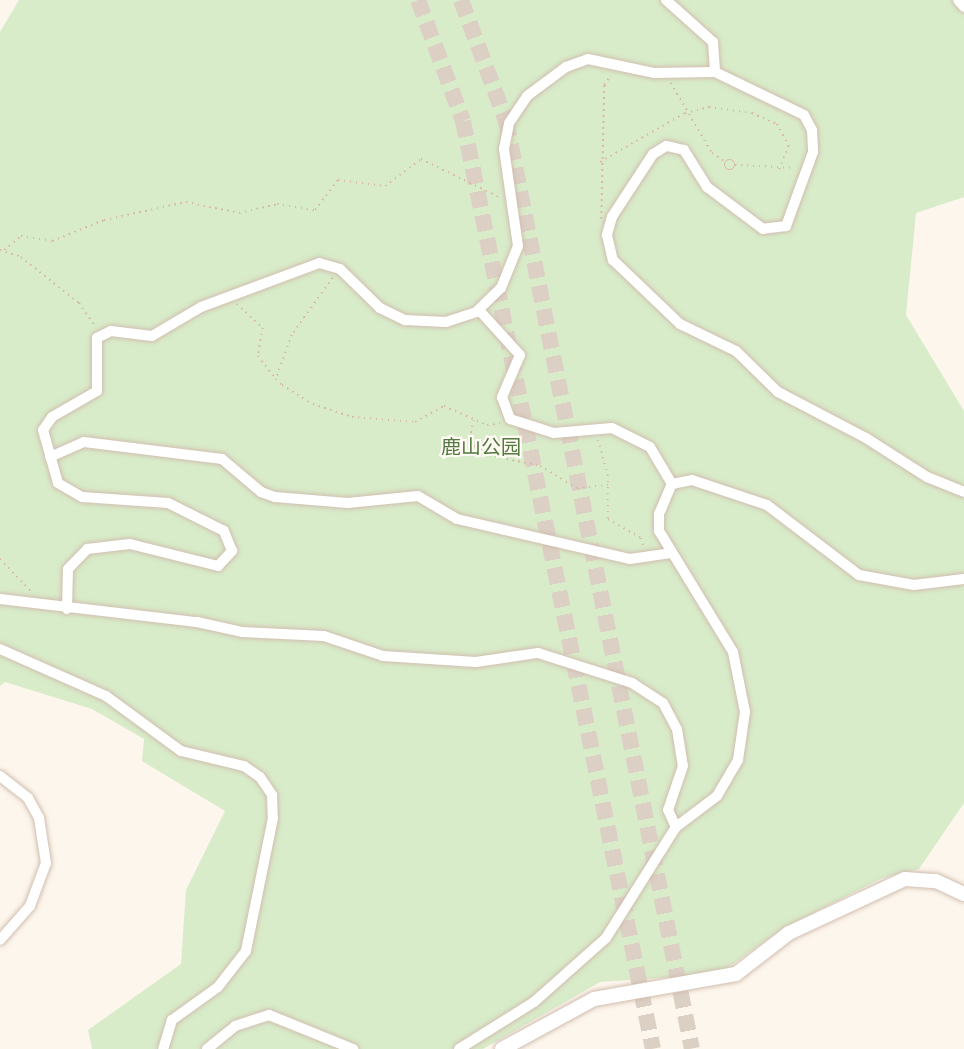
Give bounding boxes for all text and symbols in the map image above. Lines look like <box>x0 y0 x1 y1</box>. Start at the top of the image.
park label: 鹿山公园 <box>441 434 521 458</box>

